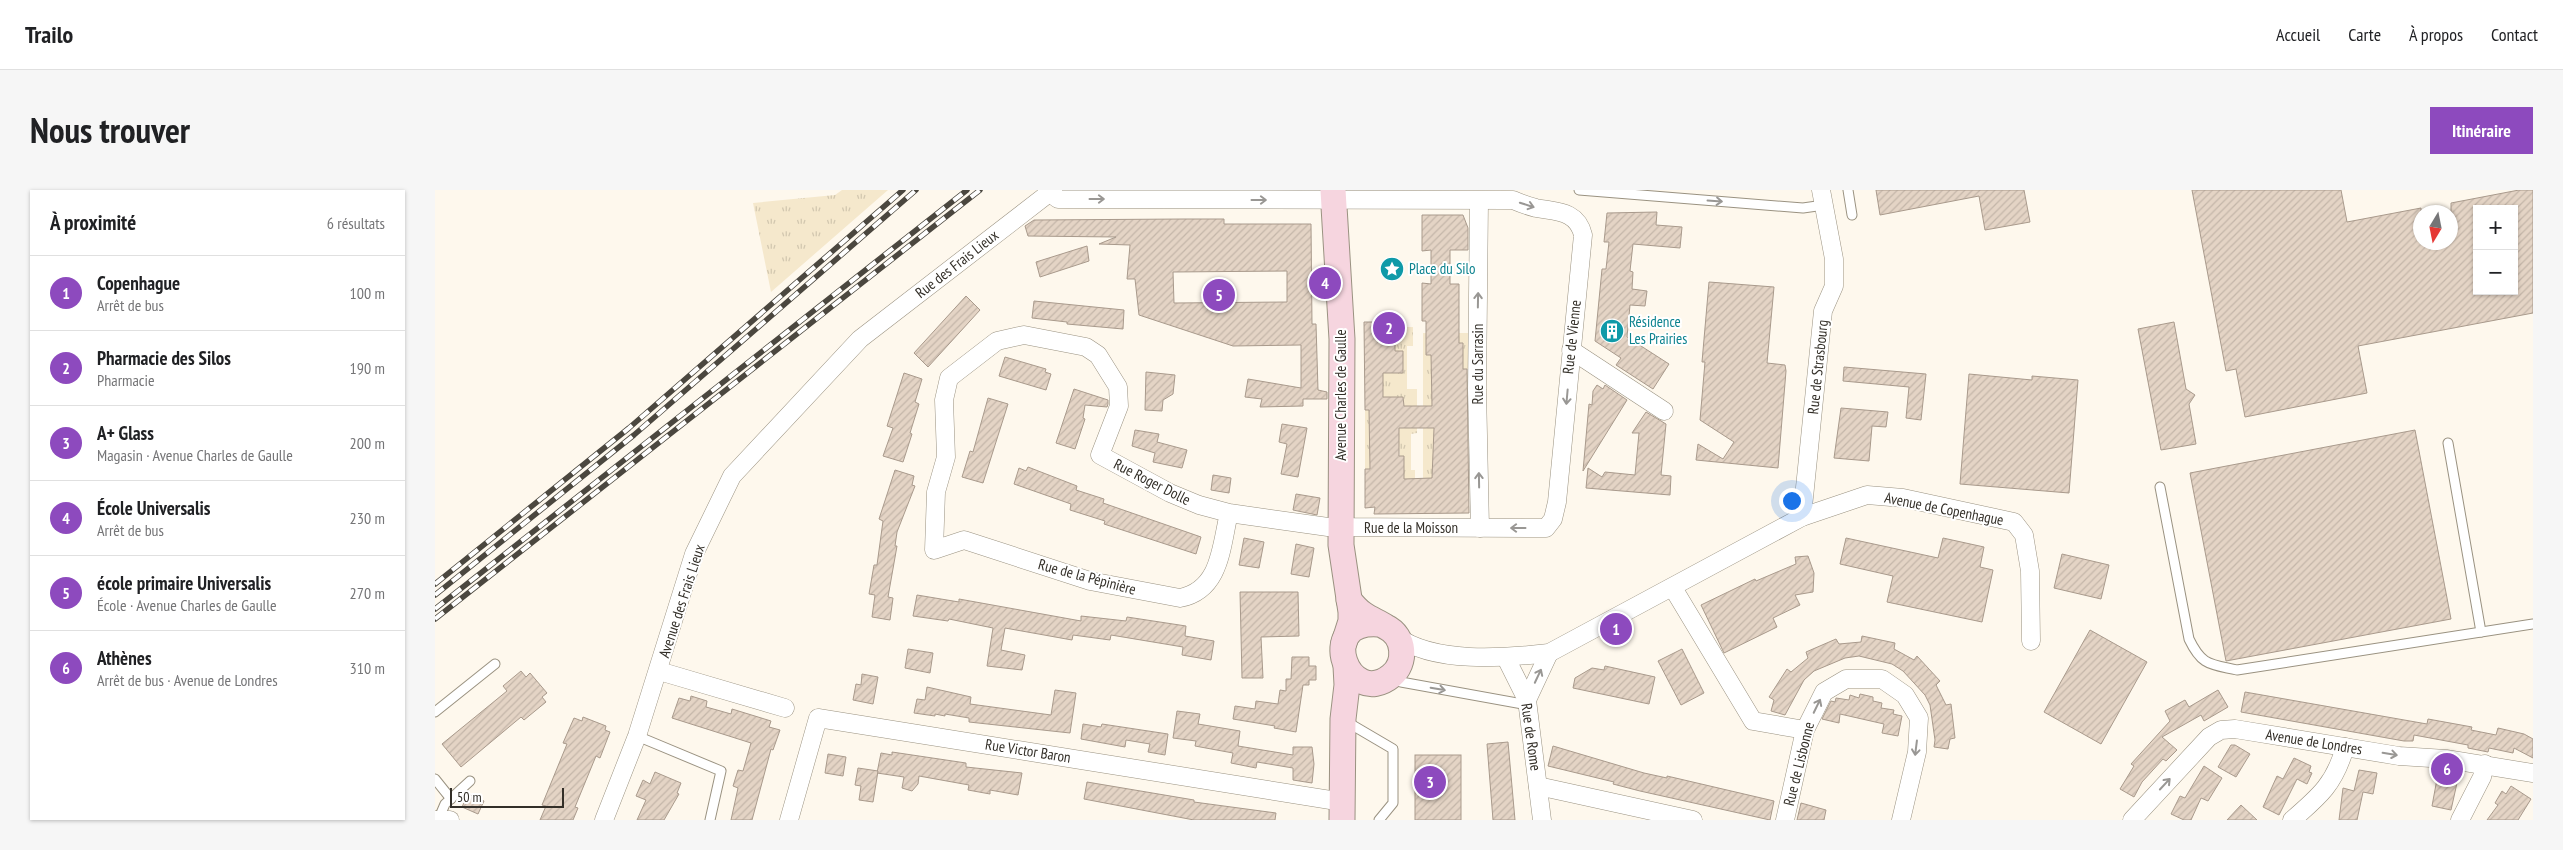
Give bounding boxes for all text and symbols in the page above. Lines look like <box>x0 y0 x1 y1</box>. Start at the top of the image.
text: Trailo <box>25 19 73 50</box>
text: Accueil <box>2276 23 2320 46</box>
text: Carte <box>2348 23 2381 46</box>
text: À propos <box>2409 23 2463 46</box>
text: Contact <box>2491 23 2538 46</box>
text: Nous trouver <box>30 107 190 153</box>
button: Itinéraire <box>2430 107 2533 154</box>
one-way arrow <box>1088 194 1104 204</box>
one-way arrow <box>1250 195 1267 205</box>
one-way arrow <box>1707 196 1723 205</box>
one-way arrow <box>1518 200 1534 210</box>
north arrow <box>2413 205 2458 250</box>
map controls <box>2473 205 2518 295</box>
button: + <box>2473 205 2518 250</box>
text: À proximité <box>50 209 136 236</box>
text: 6 résultats <box>327 213 385 233</box>
street label: Rue des Frais Lieux <box>911 225 1002 302</box>
button: − <box>2473 250 2518 295</box>
place icon: Place du Silo <box>1379 256 1405 282</box>
place label: Place du Silo <box>1409 259 1476 278</box>
pin: 4 <box>1309 264 1341 302</box>
text: Copenhague <box>97 271 180 295</box>
pin: 5 <box>1203 276 1235 314</box>
text: 1 <box>62 283 70 303</box>
text: 100 m <box>350 283 385 303</box>
one-way arrow <box>1473 292 1483 308</box>
text: Arrêt de bus <box>97 295 164 315</box>
street label: Rue de Vienne <box>1558 299 1585 375</box>
pin: 2 <box>1373 309 1405 347</box>
place label: Résidence Les Prairies <box>1629 312 1687 348</box>
building icon: Résidence Les Prairies <box>1599 318 1625 344</box>
street label: Rue de Strasbourg <box>1803 319 1832 415</box>
street label: Rue du Sarrasin <box>1468 324 1487 404</box>
street label: Avenue Charles de Gaulle <box>1331 329 1350 461</box>
text: Pharmacie des Silos <box>97 346 231 370</box>
text: 2 <box>62 358 70 378</box>
text: 190 m <box>350 358 385 378</box>
text: Pharmacie <box>97 370 155 390</box>
one-way arrow <box>1562 389 1571 405</box>
text: A+ Glass <box>97 421 154 445</box>
text: 3 <box>62 433 70 453</box>
text: 200 m <box>350 433 385 453</box>
text: Magasin · Avenue Charles de Gaulle <box>97 445 293 465</box>
street label: Rue Roger Dolle <box>1111 454 1194 509</box>
one-way arrow <box>1474 472 1484 488</box>
your location <box>1779 488 1805 514</box>
street label: Avenue de Copenhague <box>1883 488 2005 529</box>
text: École Universalis <box>97 496 210 520</box>
text: 4 <box>62 508 70 528</box>
text: 230 m <box>350 508 385 528</box>
street label: Rue de la Moisson <box>1364 518 1458 537</box>
text: Arrêt de bus <box>97 520 164 540</box>
one-way arrow <box>1510 523 1526 533</box>
street label: Avenue des Frais Lieux <box>654 542 709 660</box>
street label: Rue de la Pépinière <box>1036 554 1138 599</box>
text: école primaire Universalis <box>97 571 271 595</box>
text: 5 <box>62 583 70 603</box>
text: 270 m <box>350 583 385 603</box>
text: École · Avenue Charles de Gaulle <box>97 595 277 615</box>
pin: 1 <box>1600 610 1632 648</box>
text: Athènes <box>97 646 152 670</box>
text: 6 <box>62 658 70 678</box>
text: 310 m <box>350 658 385 678</box>
one-way arrow <box>1534 669 1544 684</box>
text: Arrêt de bus · Avenue de Londres <box>97 670 278 690</box>
one-way arrow <box>1429 684 1445 694</box>
one-way arrow <box>1812 699 1822 714</box>
street label: Rue de Rome <box>1517 702 1546 772</box>
street label: Rue de Lisbonne <box>1779 720 1818 808</box>
street label: Avenue de Londres <box>2264 724 2364 759</box>
street label: Rue Victor Baron <box>984 734 1072 767</box>
one-way arrow <box>1911 739 1921 755</box>
one-way arrow <box>2382 750 2398 760</box>
pin: 6 <box>2431 750 2463 788</box>
pin: 3 <box>1414 763 1446 801</box>
one-way arrow <box>2159 778 2171 791</box>
scale bar <box>450 785 564 808</box>
text: 50 m <box>457 788 482 806</box>

